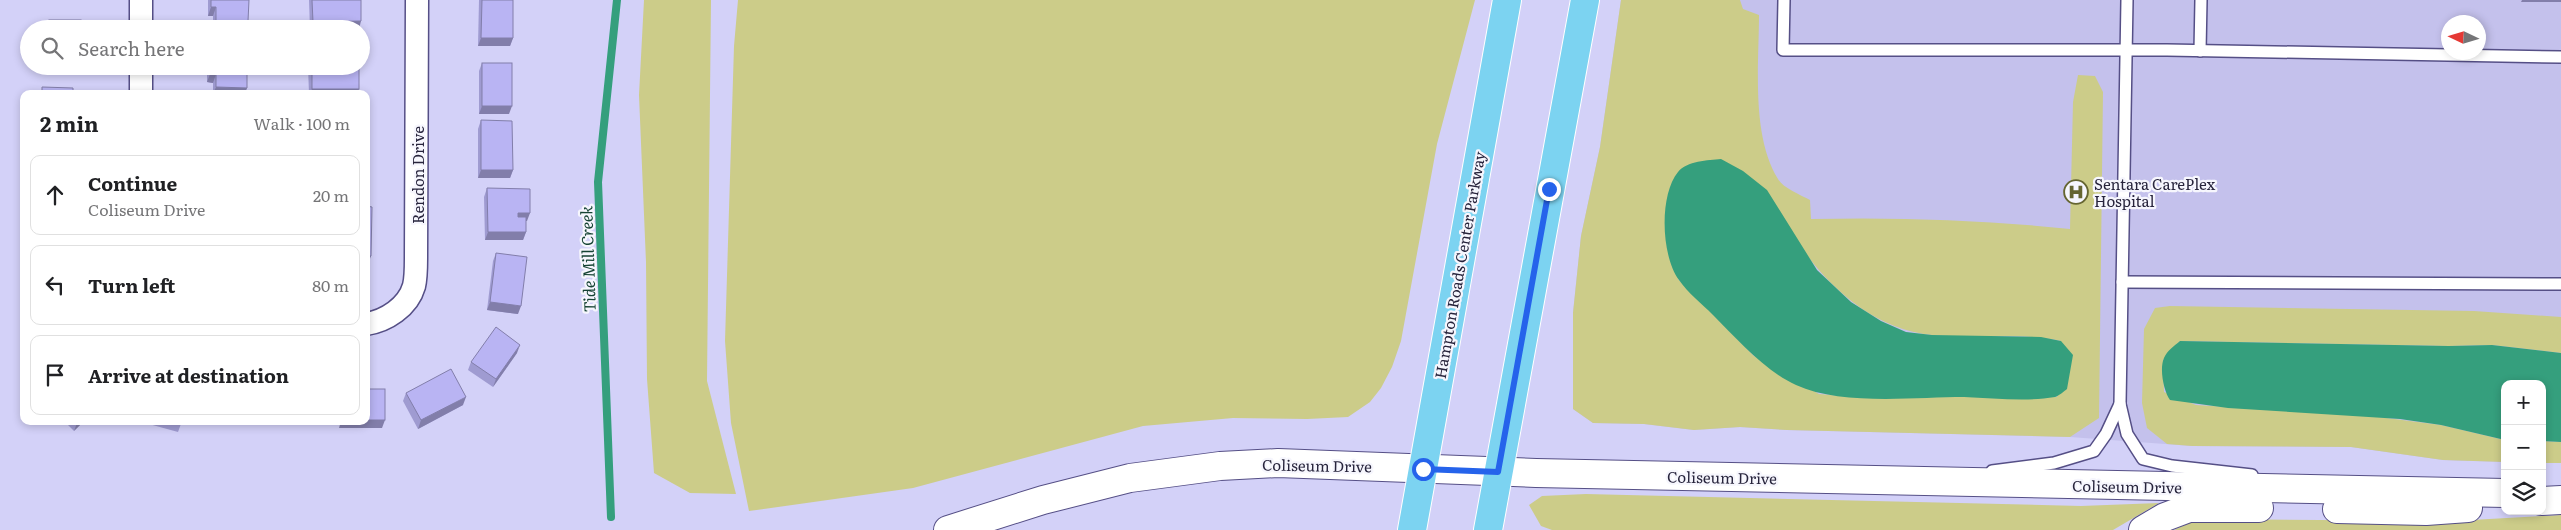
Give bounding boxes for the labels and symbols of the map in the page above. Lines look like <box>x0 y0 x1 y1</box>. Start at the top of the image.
north arrow <box>2441 15 2486 60</box>
street label: Rendon Drive <box>406 126 429 224</box>
street label: Hampton Roads Center Parkway <box>1428 149 1490 380</box>
place label: Sentara CarePlex Hospital <box>2094 172 2216 212</box>
route end <box>1538 178 1561 201</box>
hospital icon: Sentara CarePlex Hospital <box>2063 179 2089 205</box>
water label: Tide Mill Creek <box>573 205 601 312</box>
street label: Coliseum Drive <box>1262 453 1372 477</box>
route start <box>1412 458 1435 481</box>
street label: Coliseum Drive <box>1667 465 1777 489</box>
street label: Coliseum Drive <box>2072 474 2182 498</box>

